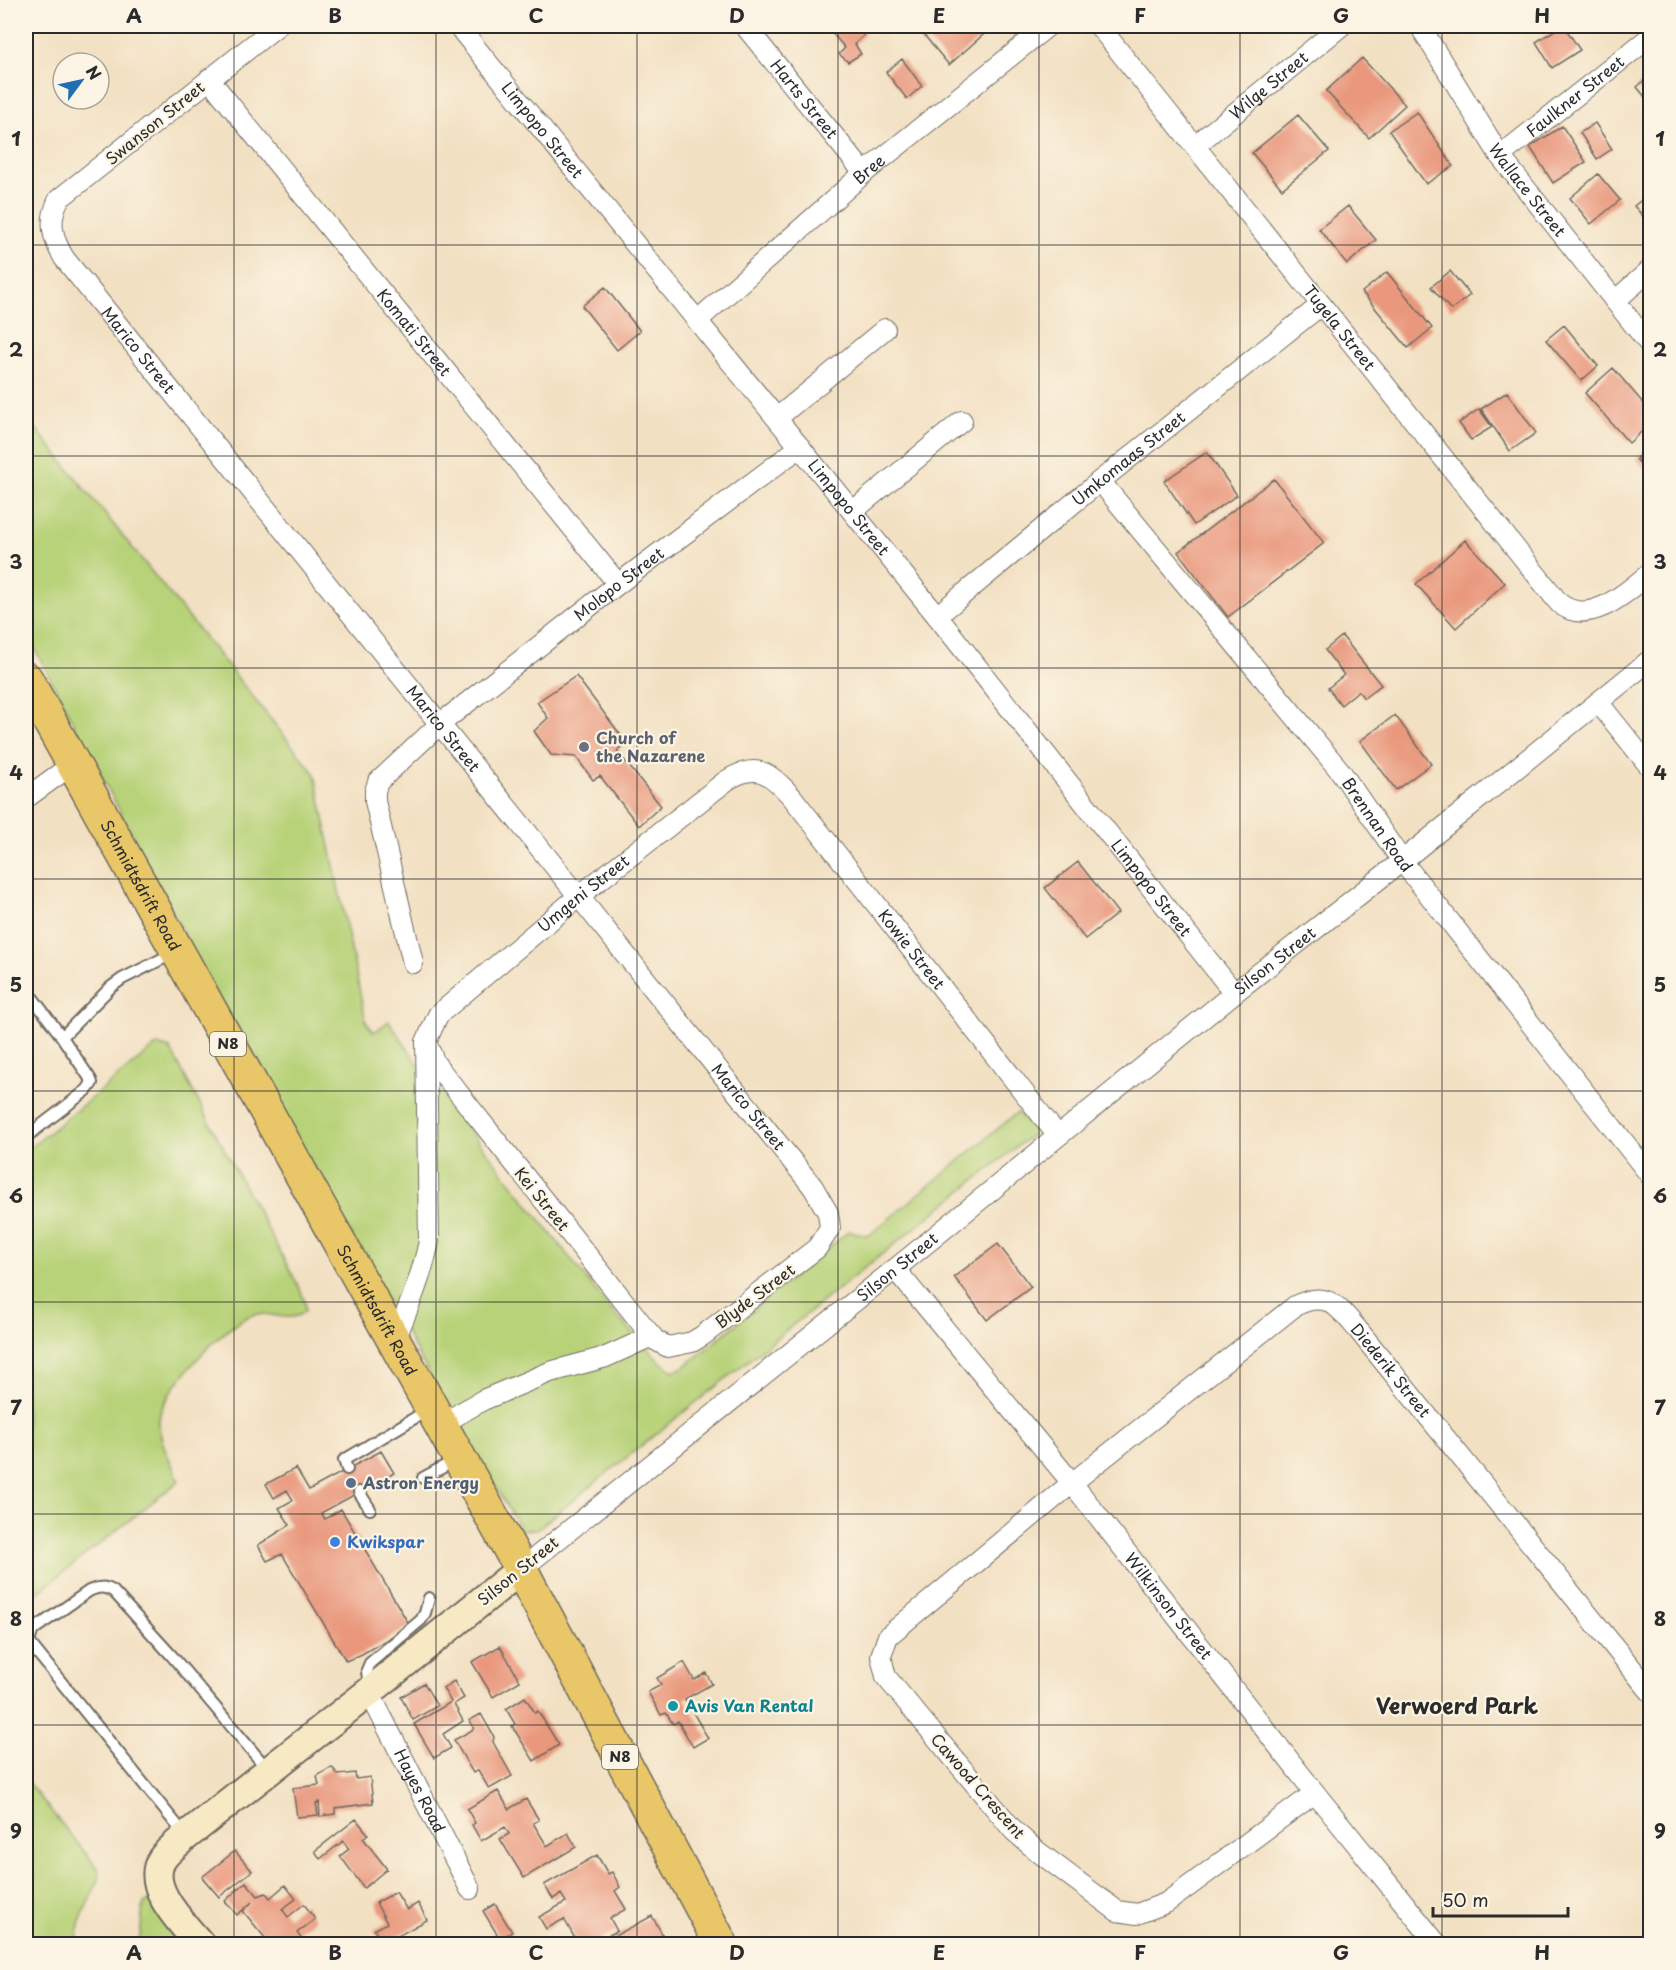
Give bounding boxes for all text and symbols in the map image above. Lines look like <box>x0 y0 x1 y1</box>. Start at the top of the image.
text: A <box>126 0 142 30</box>
text: B <box>328 0 342 30</box>
text: C <box>528 0 544 30</box>
text: D <box>729 0 745 30</box>
text: E <box>933 0 945 30</box>
text: F <box>1134 0 1146 30</box>
text: G <box>1333 0 1349 30</box>
text: H <box>1534 0 1550 30</box>
street label: Wilge Street <box>1223 45 1313 124</box>
street label: Faulkner Street <box>1520 49 1629 142</box>
north arrow <box>51 51 111 111</box>
street label: Harts Street <box>765 54 845 144</box>
text: N <box>81 60 108 84</box>
street label: Swanson Street <box>99 74 210 170</box>
street label: Limpopo Street <box>497 76 590 183</box>
text: 1 <box>11 123 21 153</box>
text: 1 <box>1655 123 1665 153</box>
street label: Wallace Street <box>1484 138 1573 242</box>
street label: Bree <box>847 148 890 189</box>
street label: Tugela Street <box>1299 279 1382 375</box>
street label: Komati Street <box>372 283 458 381</box>
street label: Marico Street <box>97 301 182 398</box>
text: 2 <box>9 334 23 364</box>
text: 2 <box>1653 334 1667 364</box>
street label: Umkomaas Street <box>1066 404 1190 511</box>
street label: Limpopo Street <box>803 453 896 560</box>
street label: Molopo Street <box>568 540 669 626</box>
text: 3 <box>9 546 23 576</box>
text: 3 <box>1653 546 1667 576</box>
street label: Marico Street <box>402 679 487 777</box>
place label: Church of the Nazarene <box>596 725 706 767</box>
marker: Church of the Nazarene <box>577 740 591 754</box>
text: 4 <box>9 757 23 787</box>
text: 4 <box>1653 757 1667 787</box>
street label: Brennan Road <box>1337 772 1419 877</box>
street label: Schmidtsdrift Road <box>95 815 188 955</box>
street label: Limpopo Street <box>1106 833 1198 941</box>
street label: Umgeni Street <box>532 848 634 937</box>
street label: Kowie Street <box>873 904 952 994</box>
street label: Silson Street <box>1228 920 1321 1000</box>
text: 5 <box>10 969 22 999</box>
text: 5 <box>1654 969 1666 999</box>
road number: N8 <box>210 1032 246 1056</box>
street label: Marico Street <box>707 1058 792 1155</box>
street label: Kei Street <box>510 1161 576 1236</box>
text: 6 <box>9 1180 23 1210</box>
text: 6 <box>1653 1180 1667 1210</box>
street label: Silson Street <box>851 1226 943 1306</box>
street label: Schmidtsdrift Road <box>332 1239 424 1380</box>
street label: Blyde Street <box>709 1257 800 1333</box>
street label: Diederik Street <box>1346 1317 1437 1422</box>
text: 7 <box>10 1392 22 1422</box>
text: 7 <box>1654 1392 1666 1422</box>
place label: Astron Energy <box>362 1470 479 1494</box>
marker: Astron Energy <box>344 1476 358 1490</box>
place label: Kwikspar <box>347 1529 425 1553</box>
street label: Silson Street <box>472 1530 563 1610</box>
marker: Kwikspar <box>328 1535 342 1549</box>
street label: Wilkinson Street <box>1120 1547 1219 1664</box>
text: 8 <box>10 1603 22 1633</box>
text: 8 <box>1654 1603 1666 1633</box>
district label: Verwoerd Park <box>1376 1688 1538 1721</box>
place label: Avis Van Rental <box>685 1693 814 1717</box>
marker: Avis Van Rental <box>666 1699 680 1713</box>
street label: Cawood Crescent <box>926 1727 1032 1844</box>
street label: Hayes Road <box>389 1744 452 1836</box>
road number: N8 <box>602 1745 638 1769</box>
text: 9 <box>10 1815 22 1845</box>
text: 9 <box>1654 1815 1666 1845</box>
scale bar <box>1433 1880 1568 1918</box>
text: 50 m <box>1442 1886 1489 1913</box>
text: A <box>126 1937 142 1967</box>
text: B <box>328 1937 342 1967</box>
text: C <box>528 1937 544 1967</box>
text: D <box>729 1937 745 1967</box>
text: E <box>933 1937 945 1967</box>
text: F <box>1134 1937 1146 1967</box>
text: G <box>1333 1937 1349 1967</box>
text: H <box>1534 1937 1550 1967</box>

